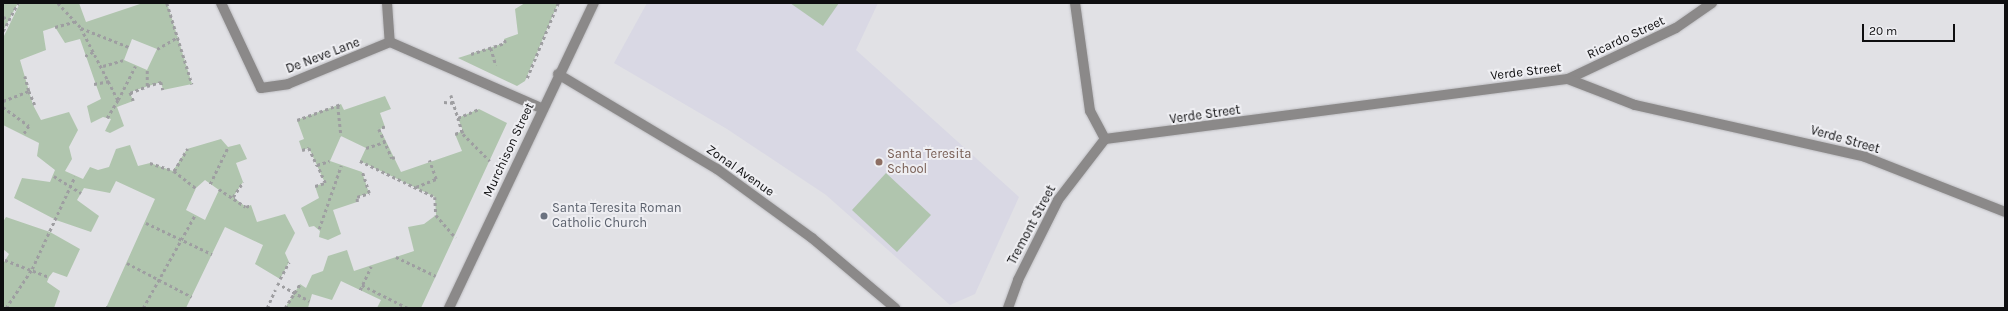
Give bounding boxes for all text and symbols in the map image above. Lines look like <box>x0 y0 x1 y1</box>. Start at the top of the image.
street label: Ricardo Street <box>1585 13 1667 63</box>
scale bar <box>1864 16 1957 42</box>
text: 20 m <box>1869 24 1897 38</box>
street label: De Neve Lane <box>284 35 362 77</box>
street label: Verde Street <box>1490 60 1562 84</box>
street label: Murchison Street <box>480 100 538 200</box>
street label: Verde Street <box>1169 102 1241 128</box>
street label: Verde Street <box>1809 123 1881 157</box>
street label: Zonal Avenue <box>703 142 777 200</box>
place label: Santa Teresita School <box>887 147 971 178</box>
marker: Santa Teresita School <box>874 157 884 167</box>
street label: Tremont Street <box>1005 183 1059 267</box>
place label: Santa Teresita Roman Catholic Church <box>552 201 682 232</box>
marker: Santa Teresita Roman Catholic Church <box>539 211 549 221</box>

